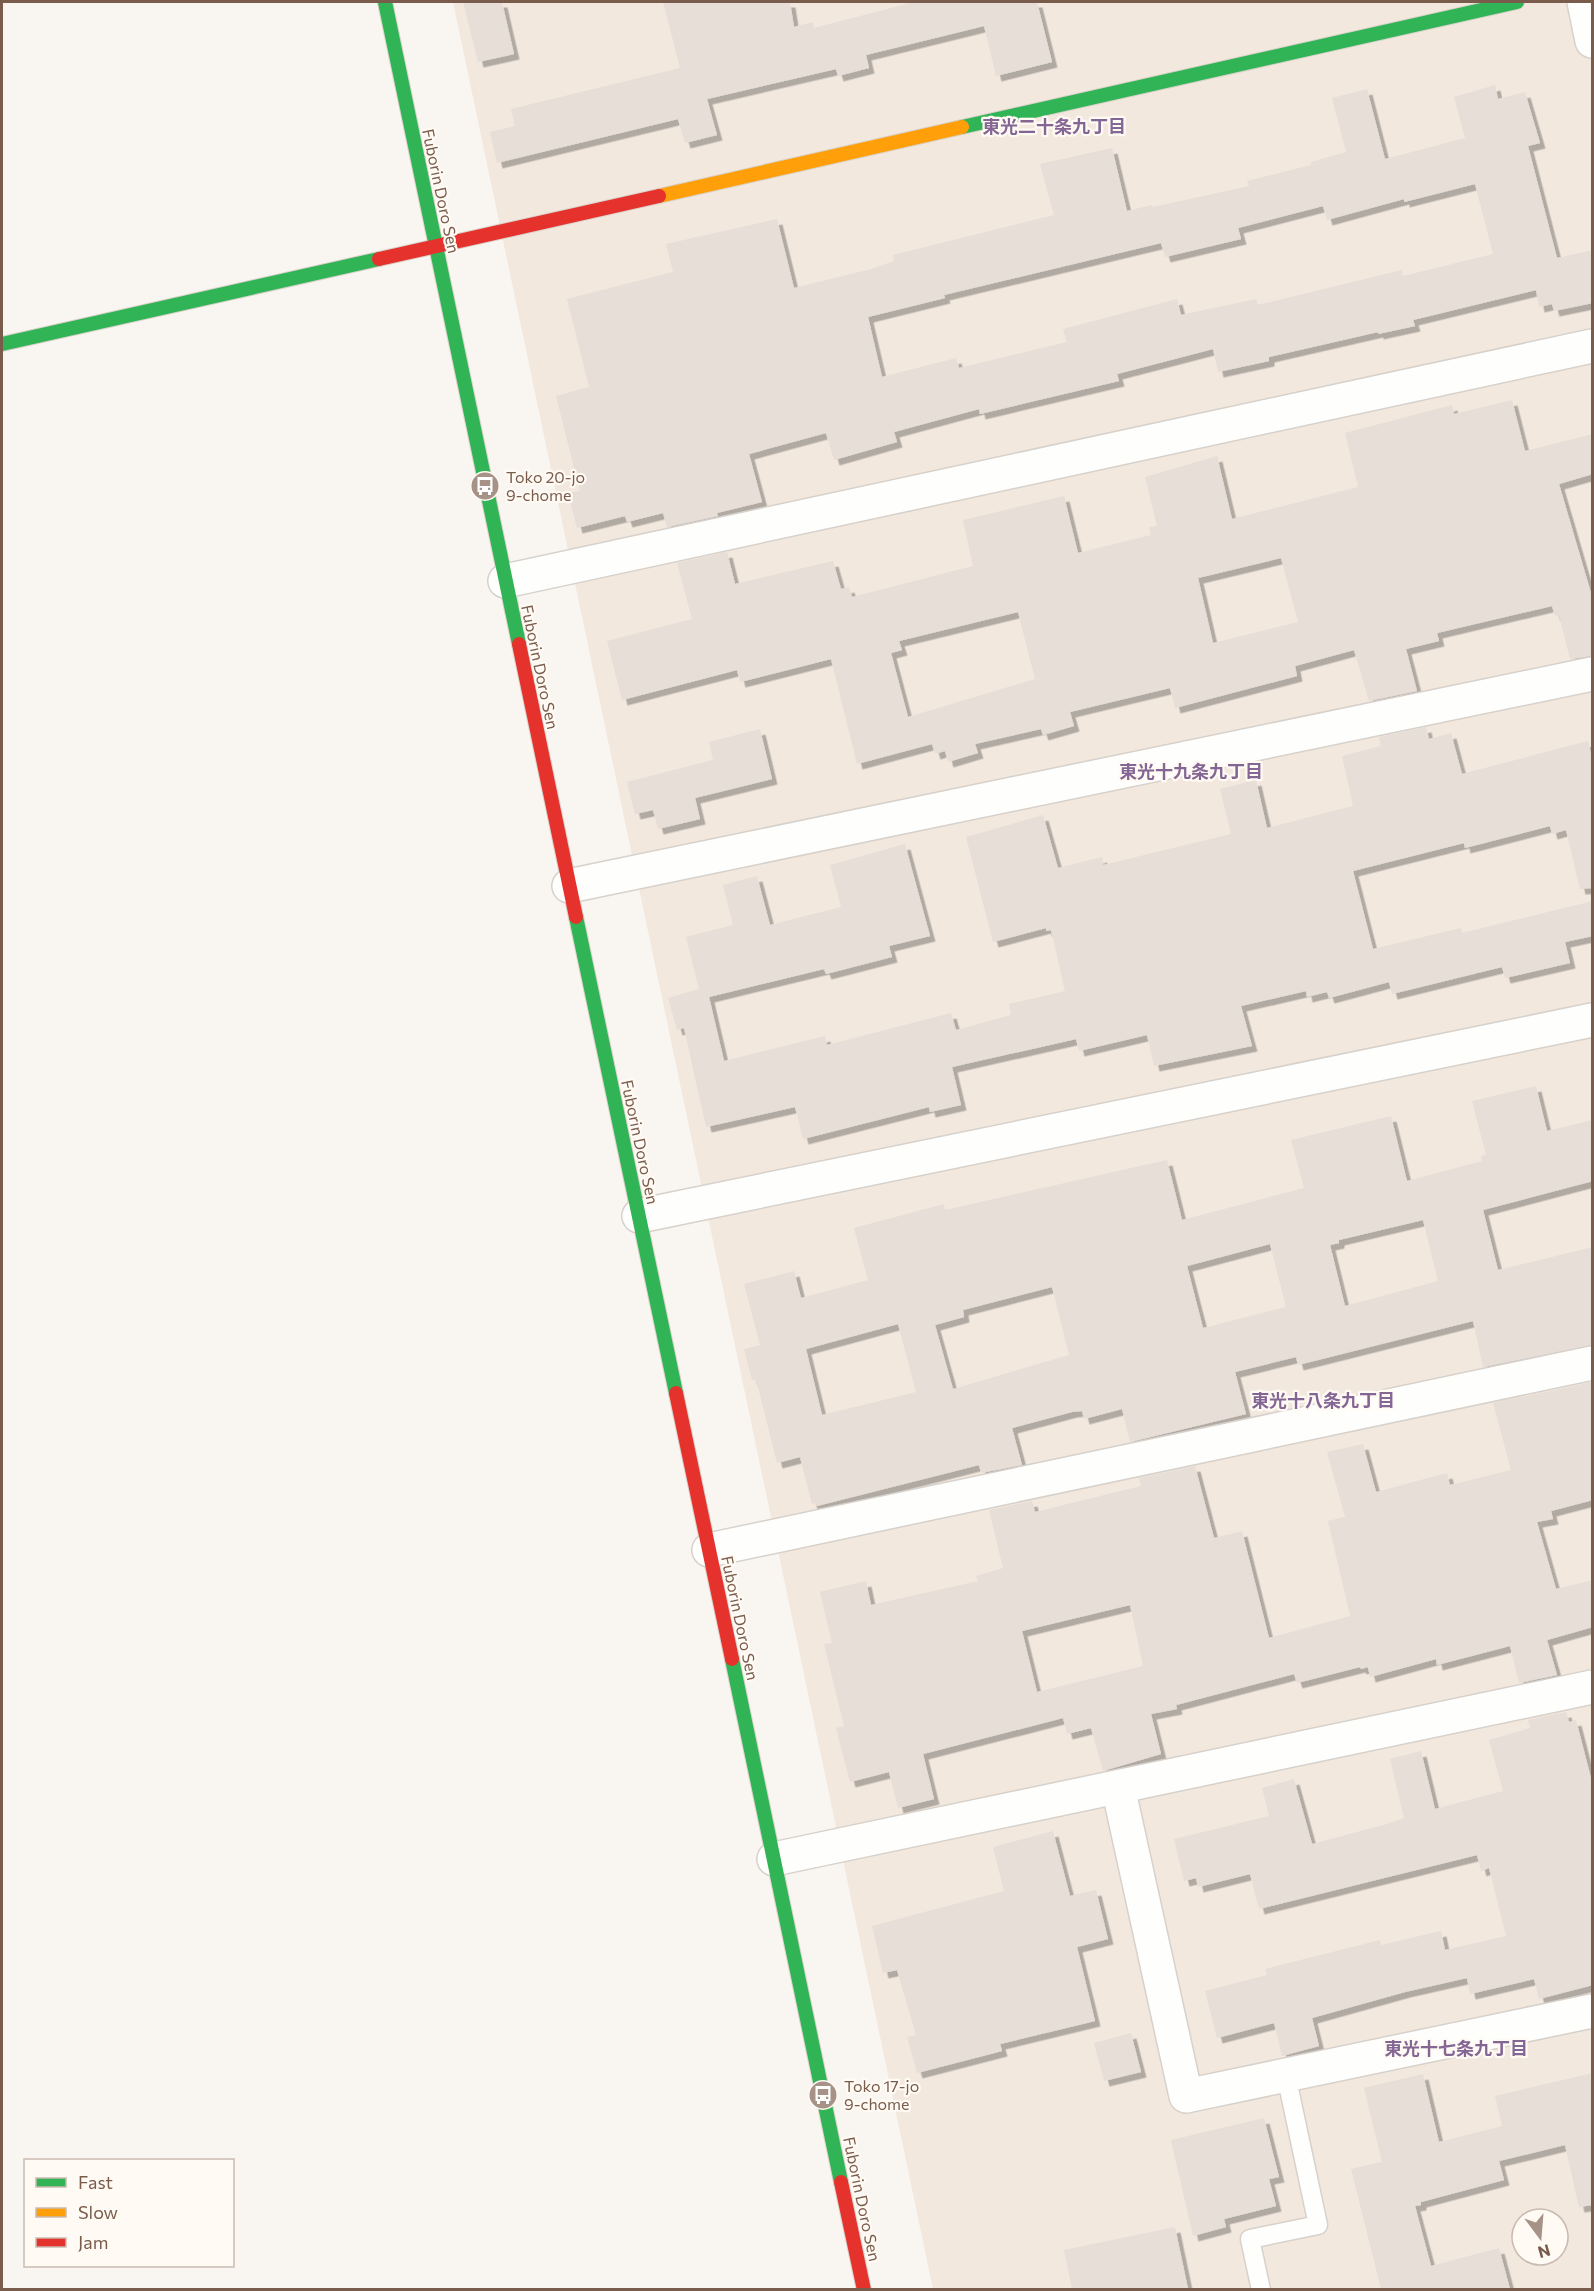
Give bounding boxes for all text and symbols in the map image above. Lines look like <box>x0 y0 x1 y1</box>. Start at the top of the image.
district label: 東光二十条九丁目 <box>982 115 1126 137</box>
street label: Fuborin Doro Sen <box>419 127 464 255</box>
place label: Toko 20-jo 9-chome <box>506 467 585 504</box>
bus stop icon: Toko 20-jo 9-chome <box>469 470 501 502</box>
street label: Fuborin Doro Sen <box>518 603 563 731</box>
district label: 東光十九条九丁目 <box>1119 760 1263 782</box>
street label: Fuborin Doro Sen <box>618 1078 663 1206</box>
district label: 東光十八条九丁目 <box>1251 1389 1395 1411</box>
street label: Fuborin Doro Sen <box>718 1554 763 1682</box>
district label: 東光十七条九丁目 <box>1384 2037 1528 2059</box>
place label: Toko 17-jo 9-chome <box>844 2076 919 2113</box>
bus stop icon: Toko 17-jo 9-chome <box>807 2079 839 2111</box>
street label: Fuborin Doro Sen <box>840 2135 885 2263</box>
legend <box>24 2159 234 2267</box>
text: Fast <box>78 2171 113 2193</box>
text: Slow <box>78 2201 118 2223</box>
north arrow <box>1510 2207 1570 2267</box>
text: Jam <box>78 2231 108 2253</box>
text: N <box>1536 2241 1553 2263</box>

